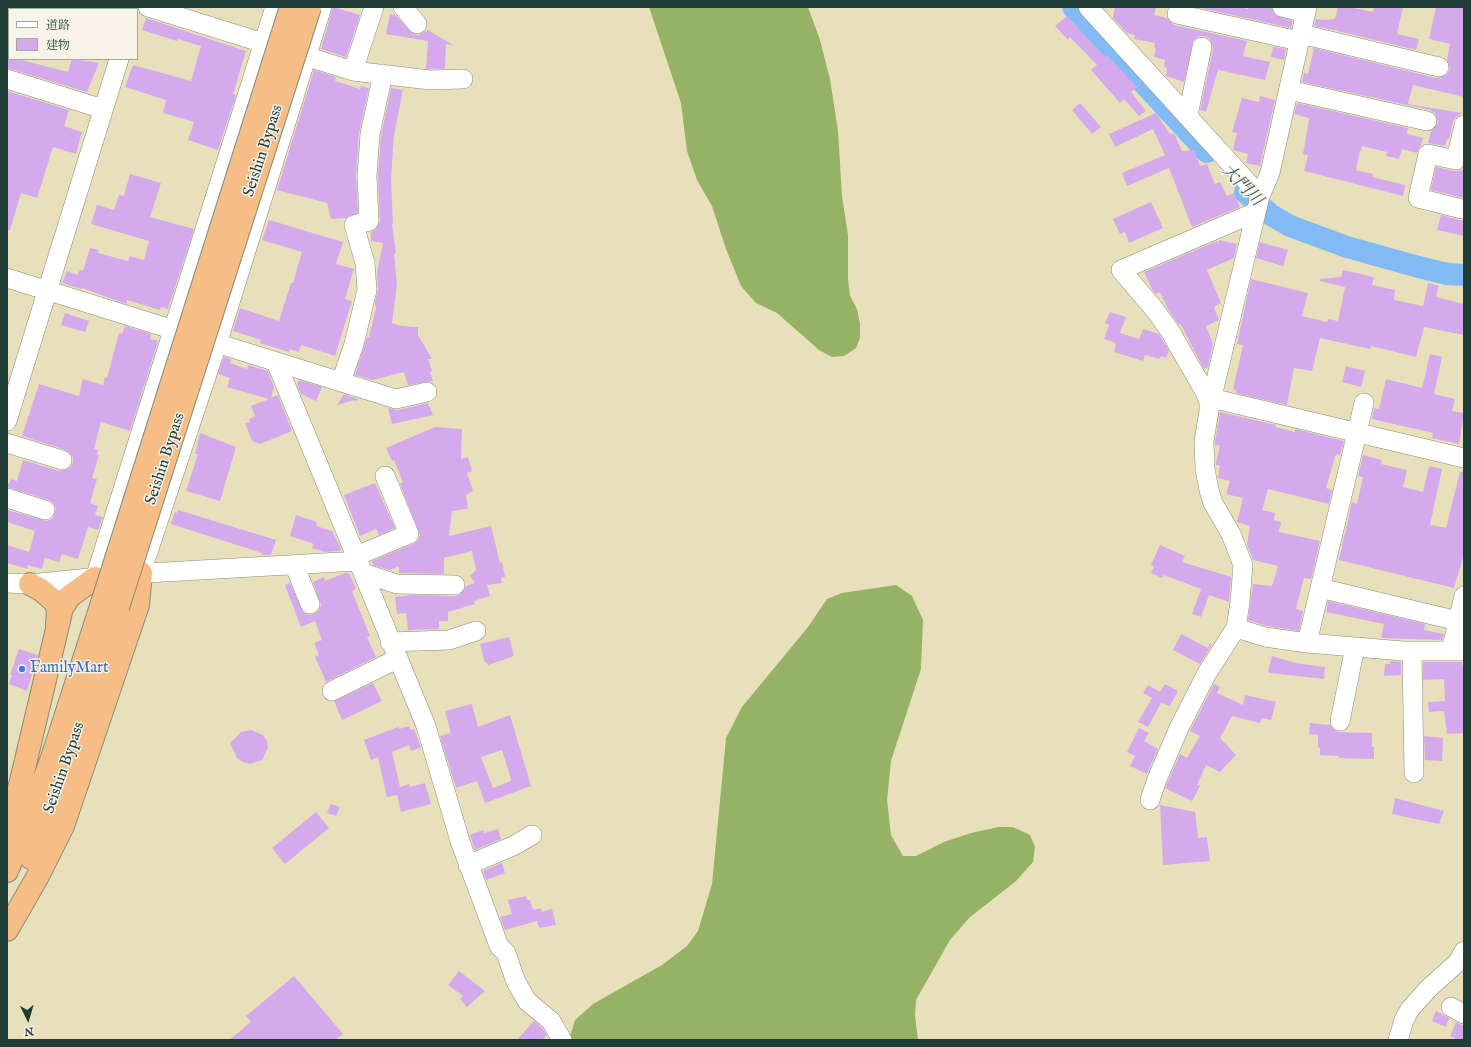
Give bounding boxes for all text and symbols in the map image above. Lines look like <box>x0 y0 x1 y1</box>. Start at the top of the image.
legend <box>8 8 138 60</box>
text: 道路 <box>46 18 70 33</box>
text: 建物 <box>46 38 70 53</box>
street label: Seishin Bypass <box>240 103 288 199</box>
water label: 大門川 <box>1216 161 1266 211</box>
street label: Seishin Bypass <box>142 411 190 507</box>
place label: FamilyMart <box>30 659 108 679</box>
marker: FamilyMart <box>17 664 27 674</box>
street label: Seishin Bypass <box>40 720 90 816</box>
north arrow <box>8 999 48 1039</box>
text: N <box>24 1024 34 1038</box>

